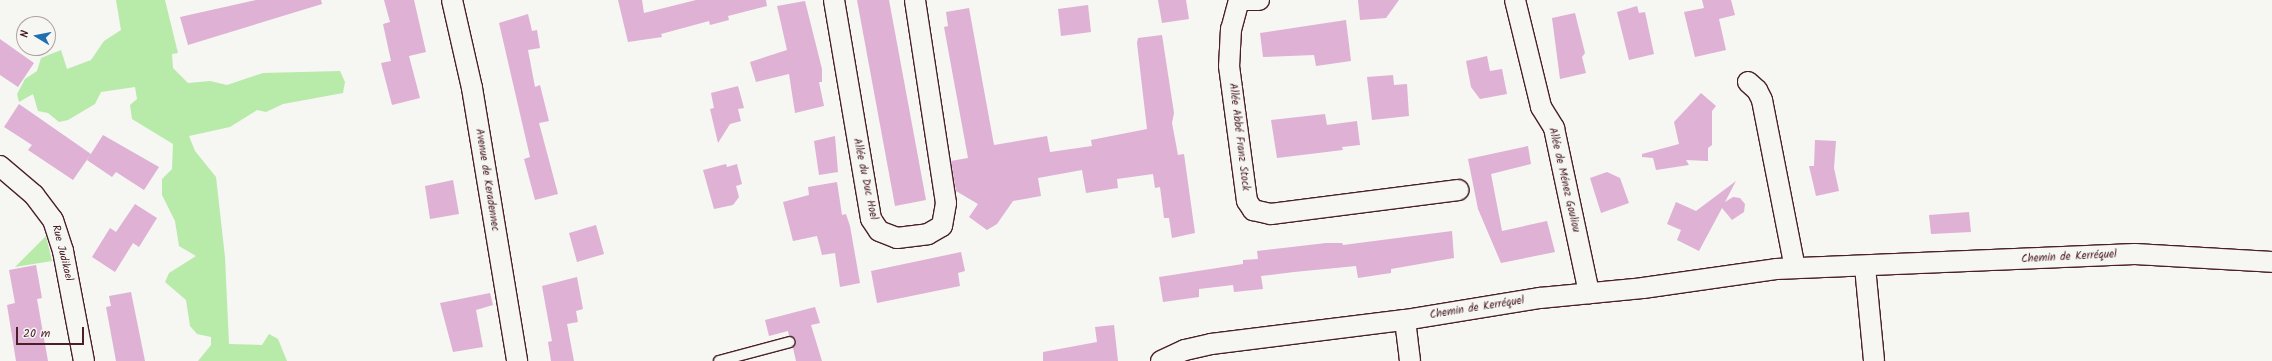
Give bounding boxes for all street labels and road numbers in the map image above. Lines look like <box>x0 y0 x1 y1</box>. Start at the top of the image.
street label: Allée Abbé Franz Stock <box>1226 82 1252 192</box>
street label: Allée de Ménez Gouliou <box>1546 126 1582 234</box>
street label: Avenue de Keradennec <box>472 128 502 232</box>
street label: Allée du Duc Hoel <box>850 137 880 221</box>
street label: Rue Judikael <box>49 223 75 283</box>
street label: Chemin de Kerréquel <box>2021 248 2117 266</box>
street label: Chemin de Kerréquel <box>1429 294 1525 322</box>

